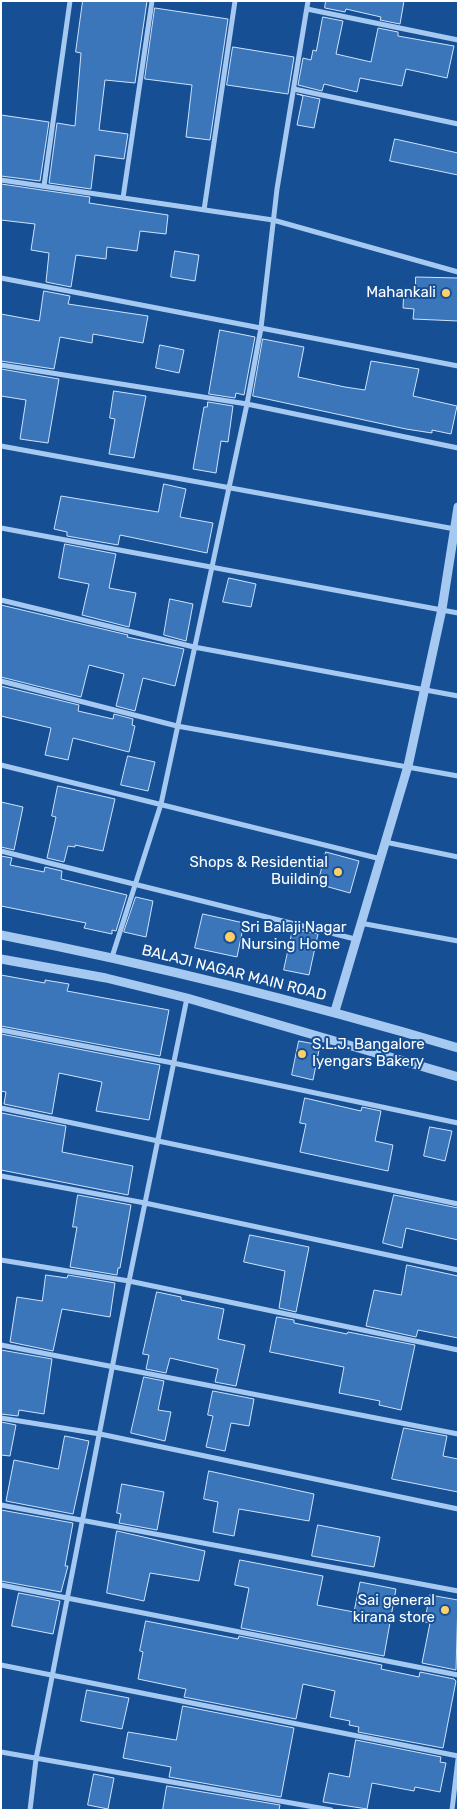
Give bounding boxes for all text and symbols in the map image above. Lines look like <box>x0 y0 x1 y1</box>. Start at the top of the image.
place label: Mahankali <box>366 284 436 302</box>
marker: Mahankali <box>440 287 452 299</box>
place label: Shops & Residential Building <box>189 854 328 889</box>
marker: Shops & Residential Building <box>332 866 344 878</box>
place label: Sri Balaji Nagar Nursing Home <box>241 919 346 954</box>
marker: Sri Balaji Nagar Nursing Home <box>223 930 237 944</box>
street label: BALAJI NAGAR MAIN ROAD <box>140 941 328 1005</box>
place label: S.L.J. Bangalore Iyengars Bakery <box>312 1036 425 1071</box>
marker: S.L.J. Bangalore Iyengars Bakery <box>296 1048 308 1060</box>
place label: Sai general kirana store <box>353 1592 435 1627</box>
marker: Sai general kirana store <box>439 1604 451 1616</box>

